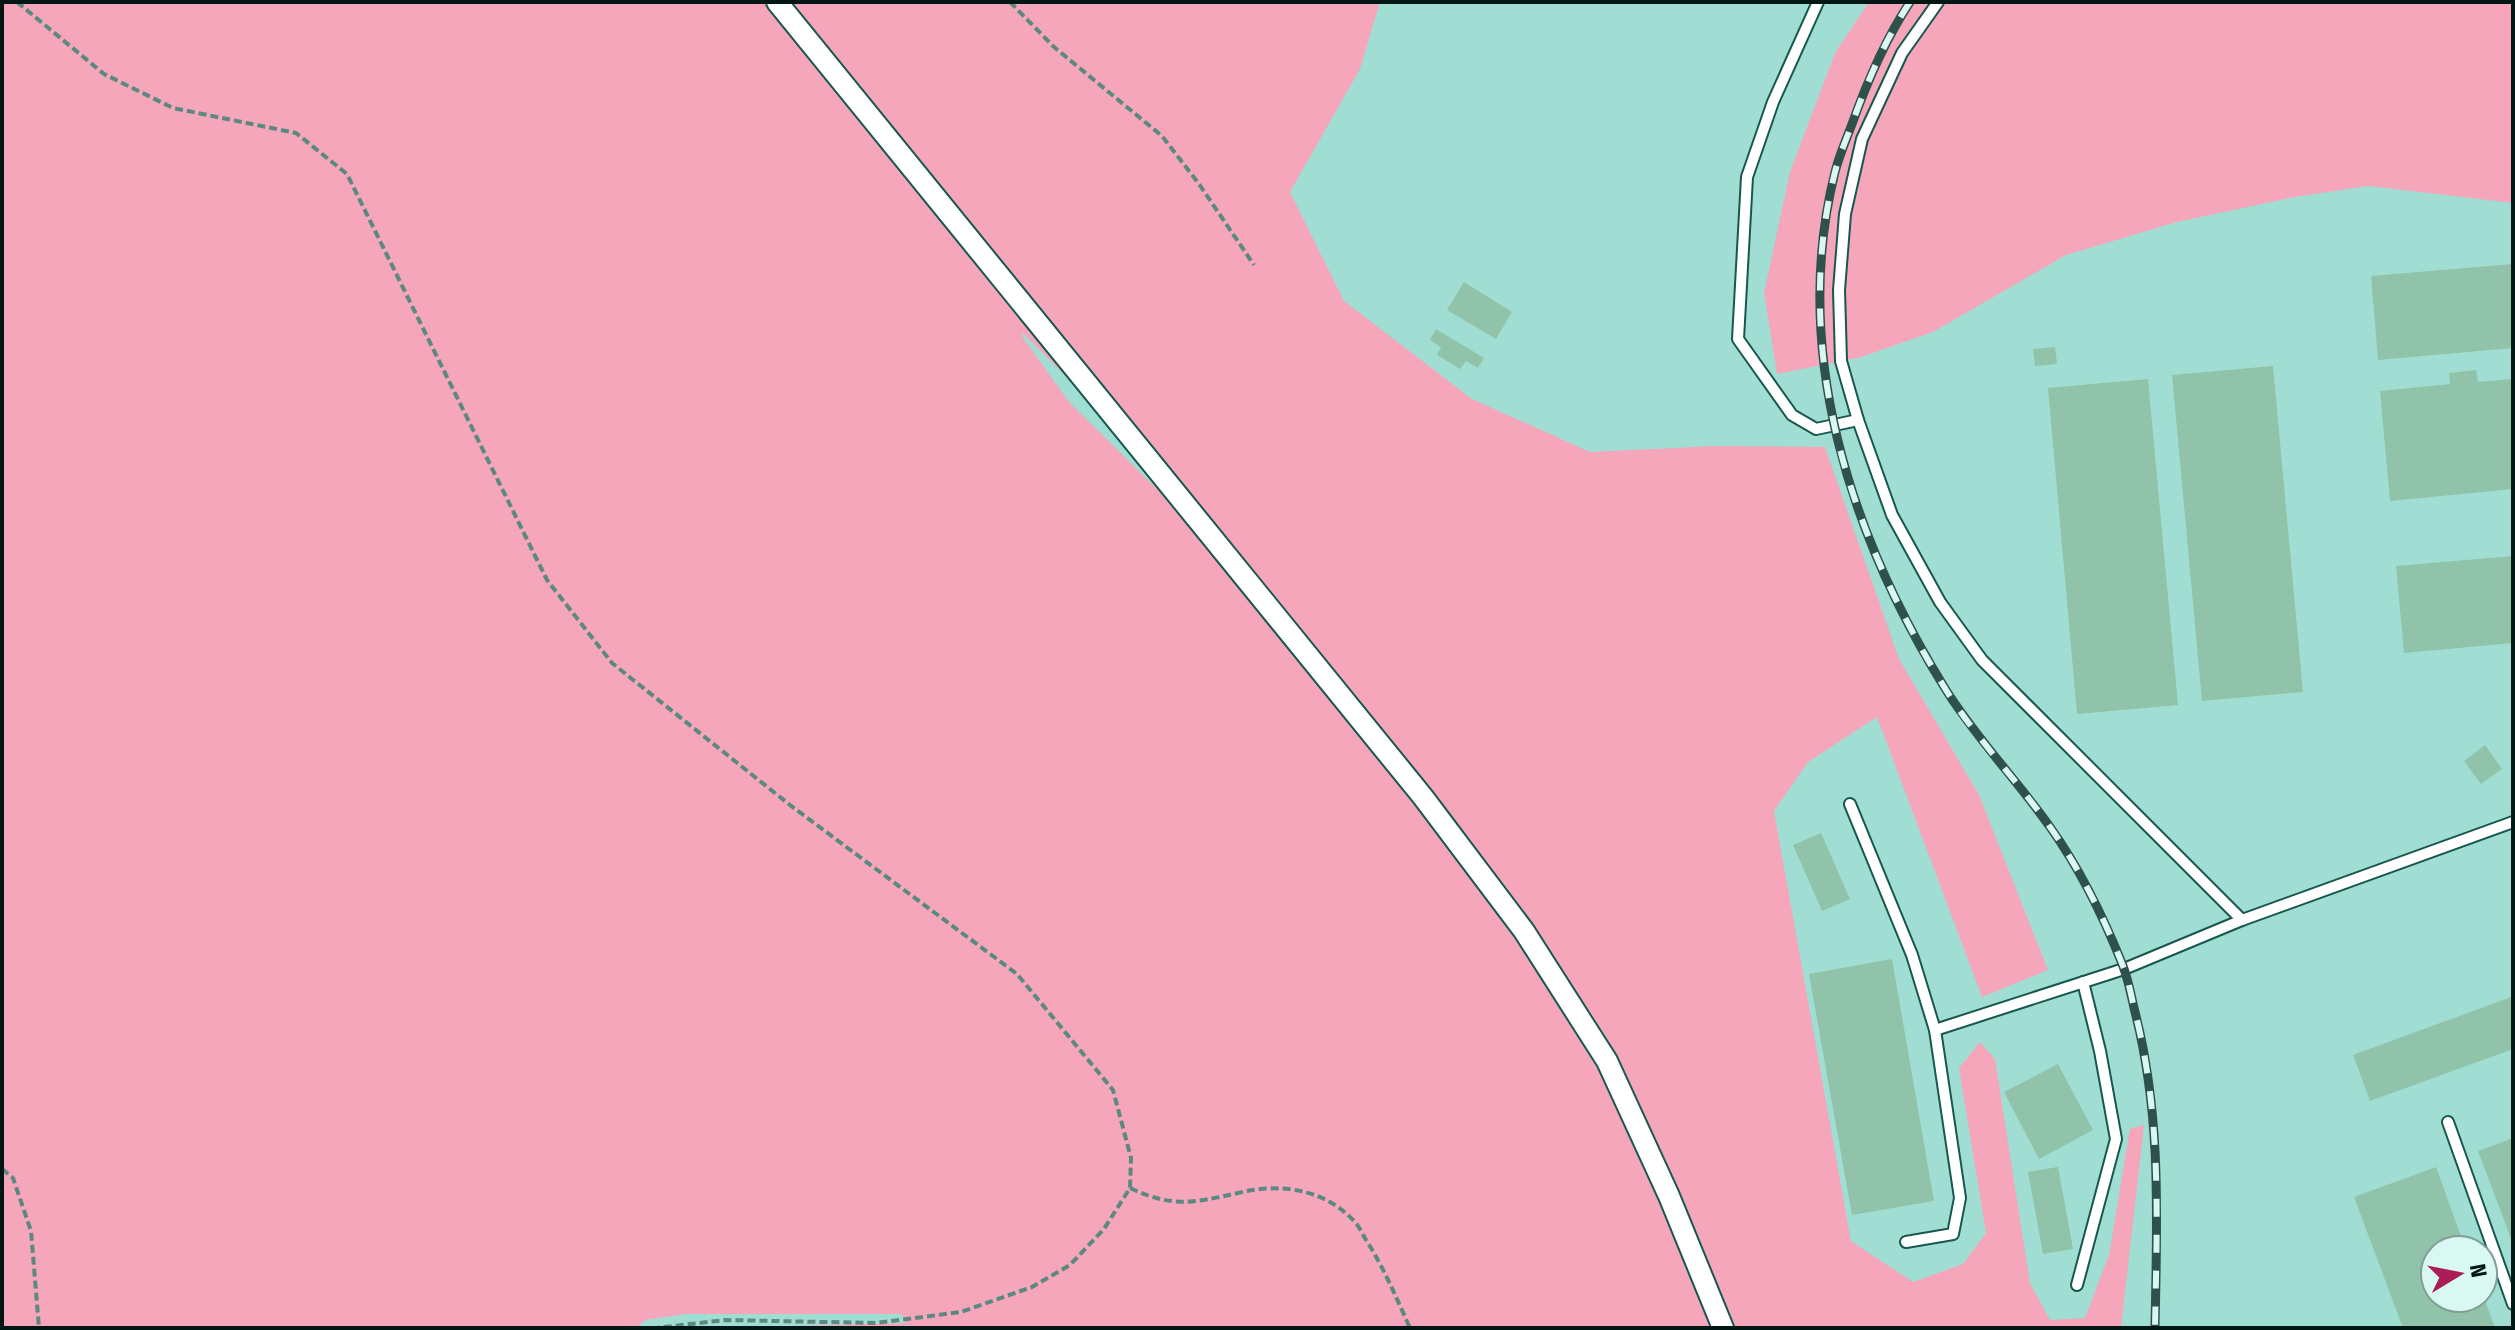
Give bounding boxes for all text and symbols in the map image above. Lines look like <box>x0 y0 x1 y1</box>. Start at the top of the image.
north arrow <box>2419 1234 2499 1314</box>
text: N <box>2464 1262 2493 1279</box>

